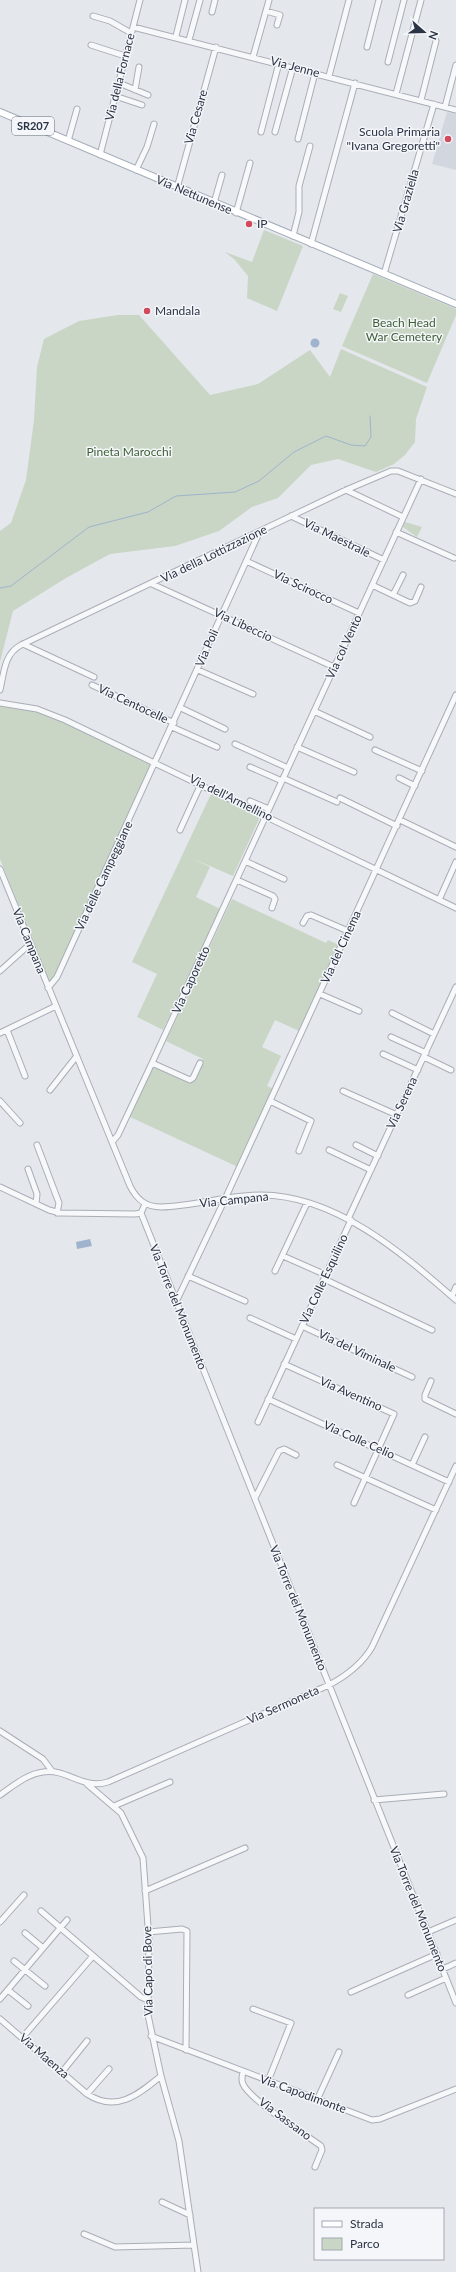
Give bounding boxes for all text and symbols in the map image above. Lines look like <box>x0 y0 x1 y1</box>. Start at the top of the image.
north arrow <box>404 12 444 52</box>
text: N <box>426 29 441 42</box>
street label: Via della Fornace <box>101 31 138 122</box>
street label: Via Jenne <box>269 53 322 80</box>
street label: Via Cesare <box>181 88 210 146</box>
road number: SR207 <box>12 117 54 135</box>
place label: Scuola Primaria "Ivana Gregoretti" <box>346 124 440 153</box>
marker: Scuola Primaria "Ivana Gregoretti" <box>443 134 453 144</box>
street label: Via Graziella <box>389 167 422 234</box>
street label: Via Nettunense <box>154 172 235 217</box>
place label: IP <box>257 216 268 231</box>
marker: IP <box>244 219 254 229</box>
place label: Mandala <box>155 303 200 318</box>
marker: Mandala <box>142 306 152 316</box>
park label: Beach Head War Cemetery <box>366 315 443 344</box>
park label: Pineta Marocchi <box>86 444 172 459</box>
street label: Via Maestrale <box>301 515 373 560</box>
street label: Via della Lottizzazione <box>158 521 269 586</box>
street label: Via Scirocco <box>271 566 336 607</box>
street label: Via Libeccio <box>211 604 275 645</box>
street label: Via col Vento <box>322 612 365 681</box>
street label: Via Poli <box>192 627 221 669</box>
street label: Via Centocelle <box>96 681 171 726</box>
street label: Via dell'Armellino <box>187 771 276 824</box>
street label: Via delle Campeggiane <box>72 819 136 933</box>
street label: Via Campana <box>10 906 49 976</box>
street label: Via del Cinema <box>317 908 364 986</box>
street label: Via Caporetto <box>168 943 213 1016</box>
street label: Via Serena <box>383 1074 420 1131</box>
street label: Via Campana <box>199 1188 269 1211</box>
street label: Via Colle Esquilino <box>296 1231 351 1326</box>
street label: Via Torre del Monumento <box>146 1242 211 1372</box>
street label: Via del Viminale <box>316 1326 399 1375</box>
street label: Via Aventino <box>317 1373 385 1414</box>
street label: Via Colle Celio <box>321 1417 397 1462</box>
street label: Via Torre del Monumento <box>266 1543 331 1673</box>
street label: Via Sermoneta <box>245 1682 321 1727</box>
street label: Via Torre del Monumento <box>386 1844 451 1974</box>
street label: Via Capo di Bove <box>139 1926 156 2016</box>
street label: Via Maenza <box>16 2030 72 2081</box>
street label: Via Capodimonte <box>258 2071 349 2116</box>
street label: Via Sassano <box>256 2094 315 2143</box>
legend <box>314 2208 444 2260</box>
text: Strada <box>350 2216 383 2231</box>
text: Parco <box>350 2236 380 2251</box>

